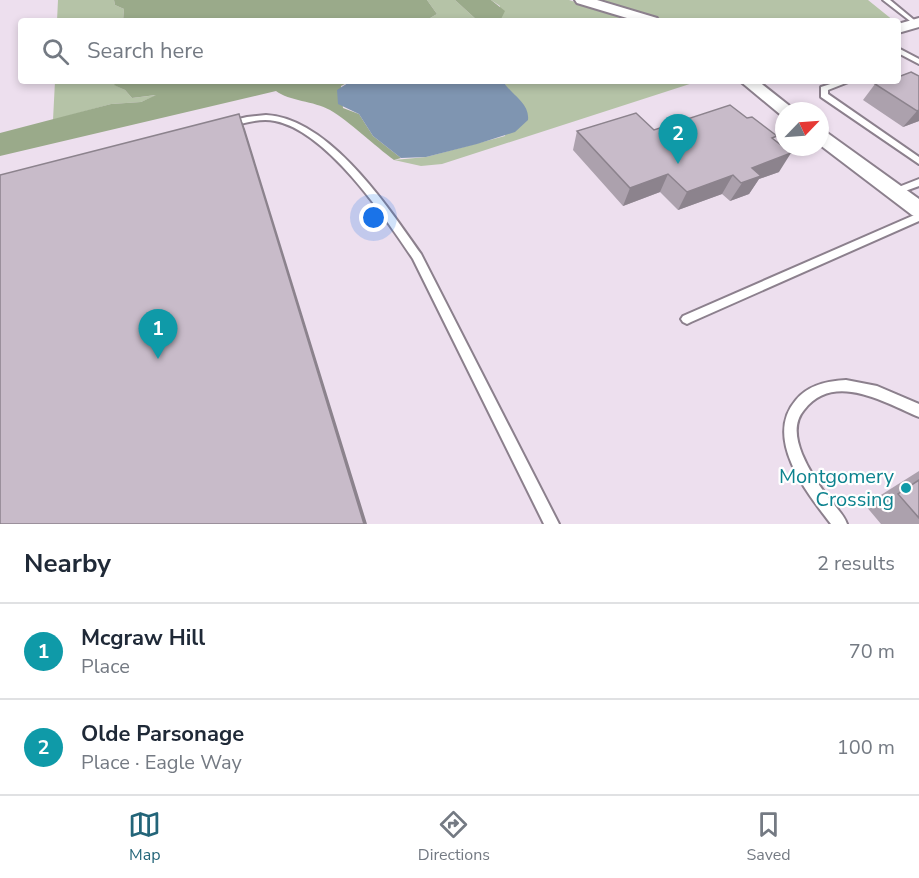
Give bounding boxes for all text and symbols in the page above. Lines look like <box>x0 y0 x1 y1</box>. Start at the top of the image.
search box <box>18 18 901 84</box>
icon: search <box>39 35 72 68</box>
text: Search here <box>87 36 204 66</box>
north arrow <box>775 102 829 156</box>
pin: 2 <box>658 114 698 164</box>
your location <box>359 203 388 232</box>
pin: 1 <box>138 310 178 359</box>
place label: Montgomery Crossing <box>779 463 895 513</box>
marker: Montgomery Crossing <box>899 481 913 495</box>
text: Nearby <box>24 546 111 581</box>
text: 2 results <box>817 550 895 577</box>
text: Mcgraw Hill <box>81 623 205 653</box>
text: 1 <box>38 638 50 665</box>
text: 70 m <box>849 638 895 665</box>
text: Place <box>81 653 130 680</box>
text: Olde Parsonage <box>81 719 244 749</box>
text: 2 <box>38 734 50 761</box>
text: 100 m <box>837 734 895 761</box>
text: Place · Eagle Way <box>81 749 242 776</box>
tab: Map <box>128 808 161 866</box>
tab: Directions <box>418 808 490 866</box>
tab: Saved <box>747 808 791 866</box>

